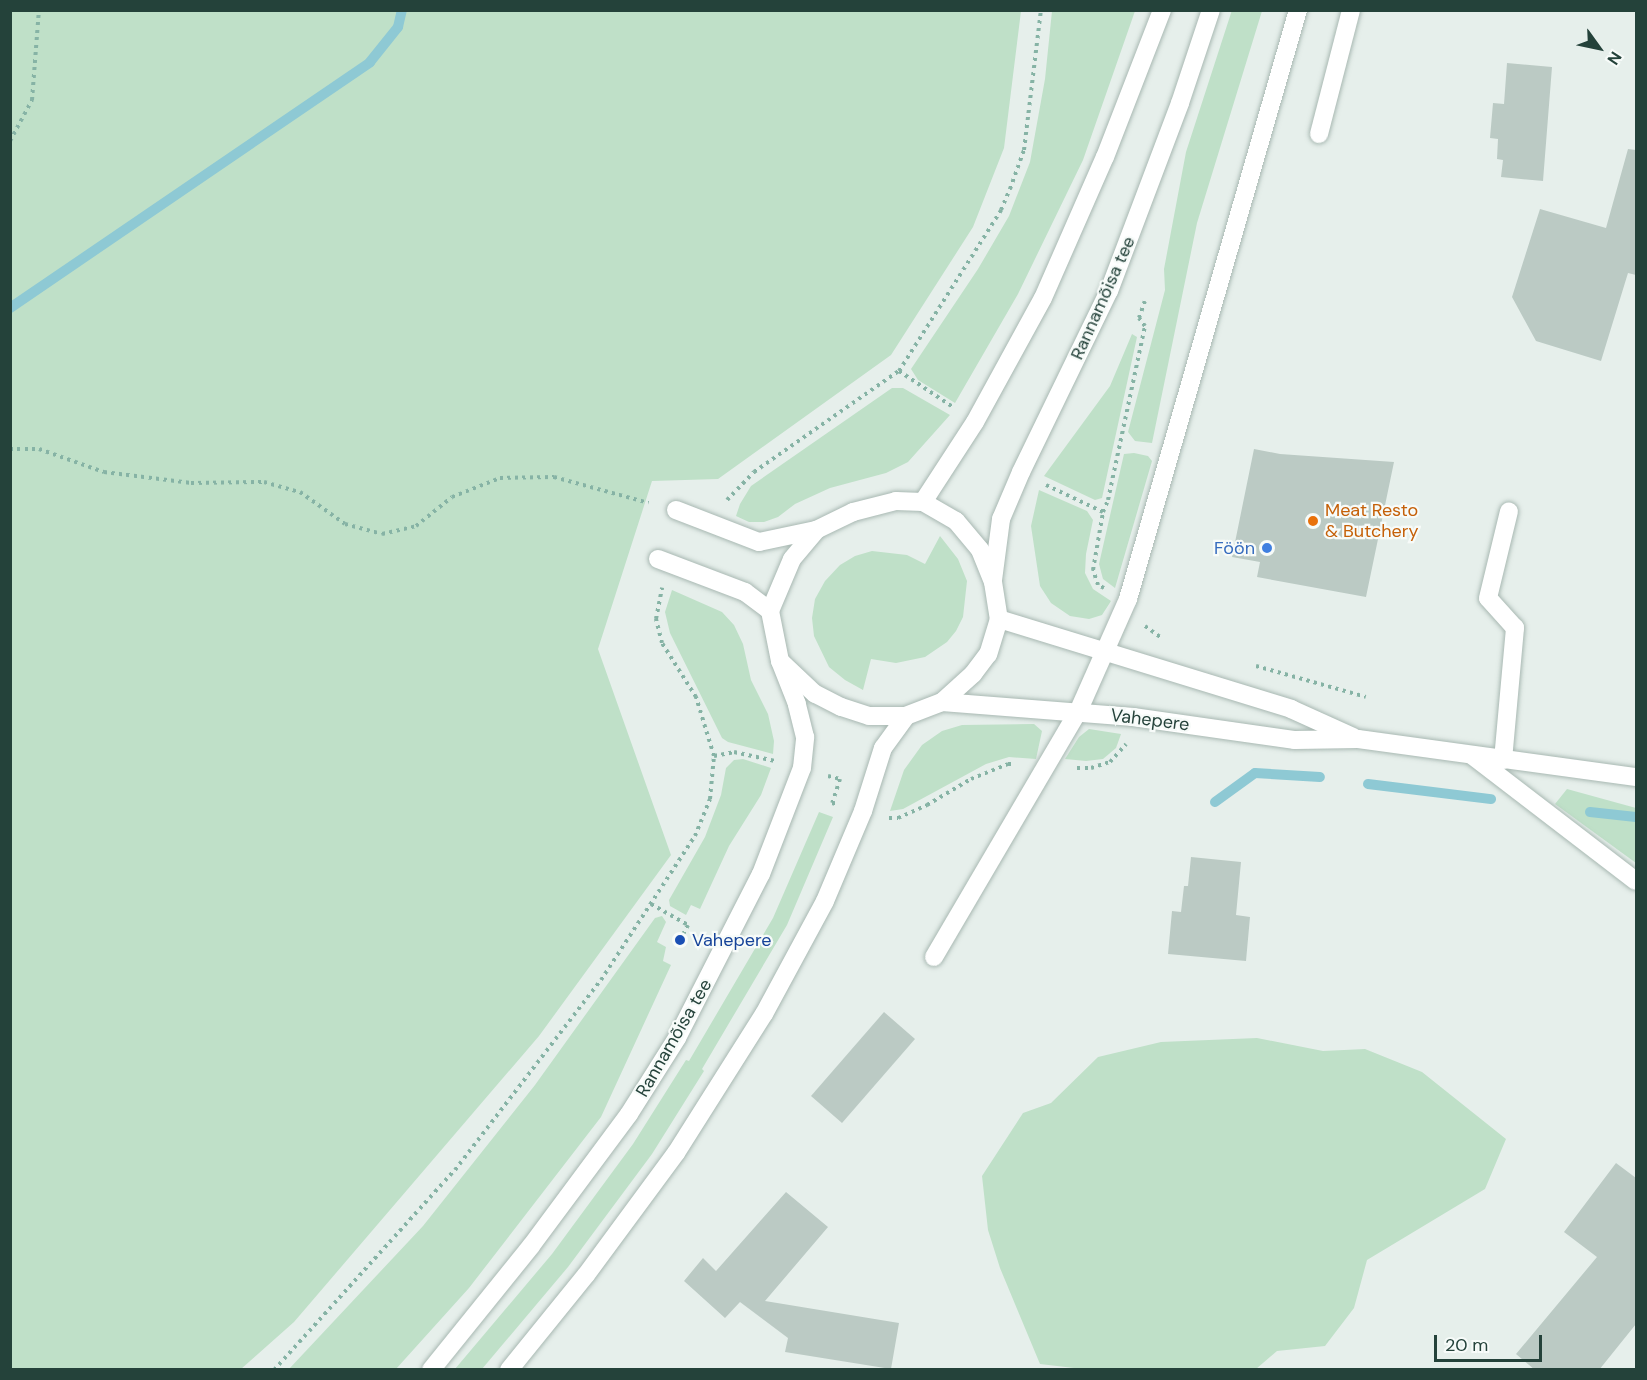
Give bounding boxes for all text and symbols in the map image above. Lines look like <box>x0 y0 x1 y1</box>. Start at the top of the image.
north arrow <box>1569 18 1629 78</box>
text: N <box>1603 47 1627 69</box>
street label: Rannamõisa tee <box>1066 233 1140 363</box>
place label: Meat Resto & Butchery <box>1325 500 1419 542</box>
marker: Meat Resto & Butchery <box>1306 514 1320 528</box>
place label: Föön <box>1214 537 1255 559</box>
marker: Föön <box>1260 541 1274 555</box>
street label: Vahepere <box>1109 704 1191 736</box>
place label: Vahepere <box>692 929 771 951</box>
marker: Vahepere <box>673 933 687 947</box>
street label: Rannamõisa tee <box>631 975 717 1101</box>
scale bar <box>1437 1323 1545 1361</box>
text: 20 m <box>1445 1333 1488 1357</box>

